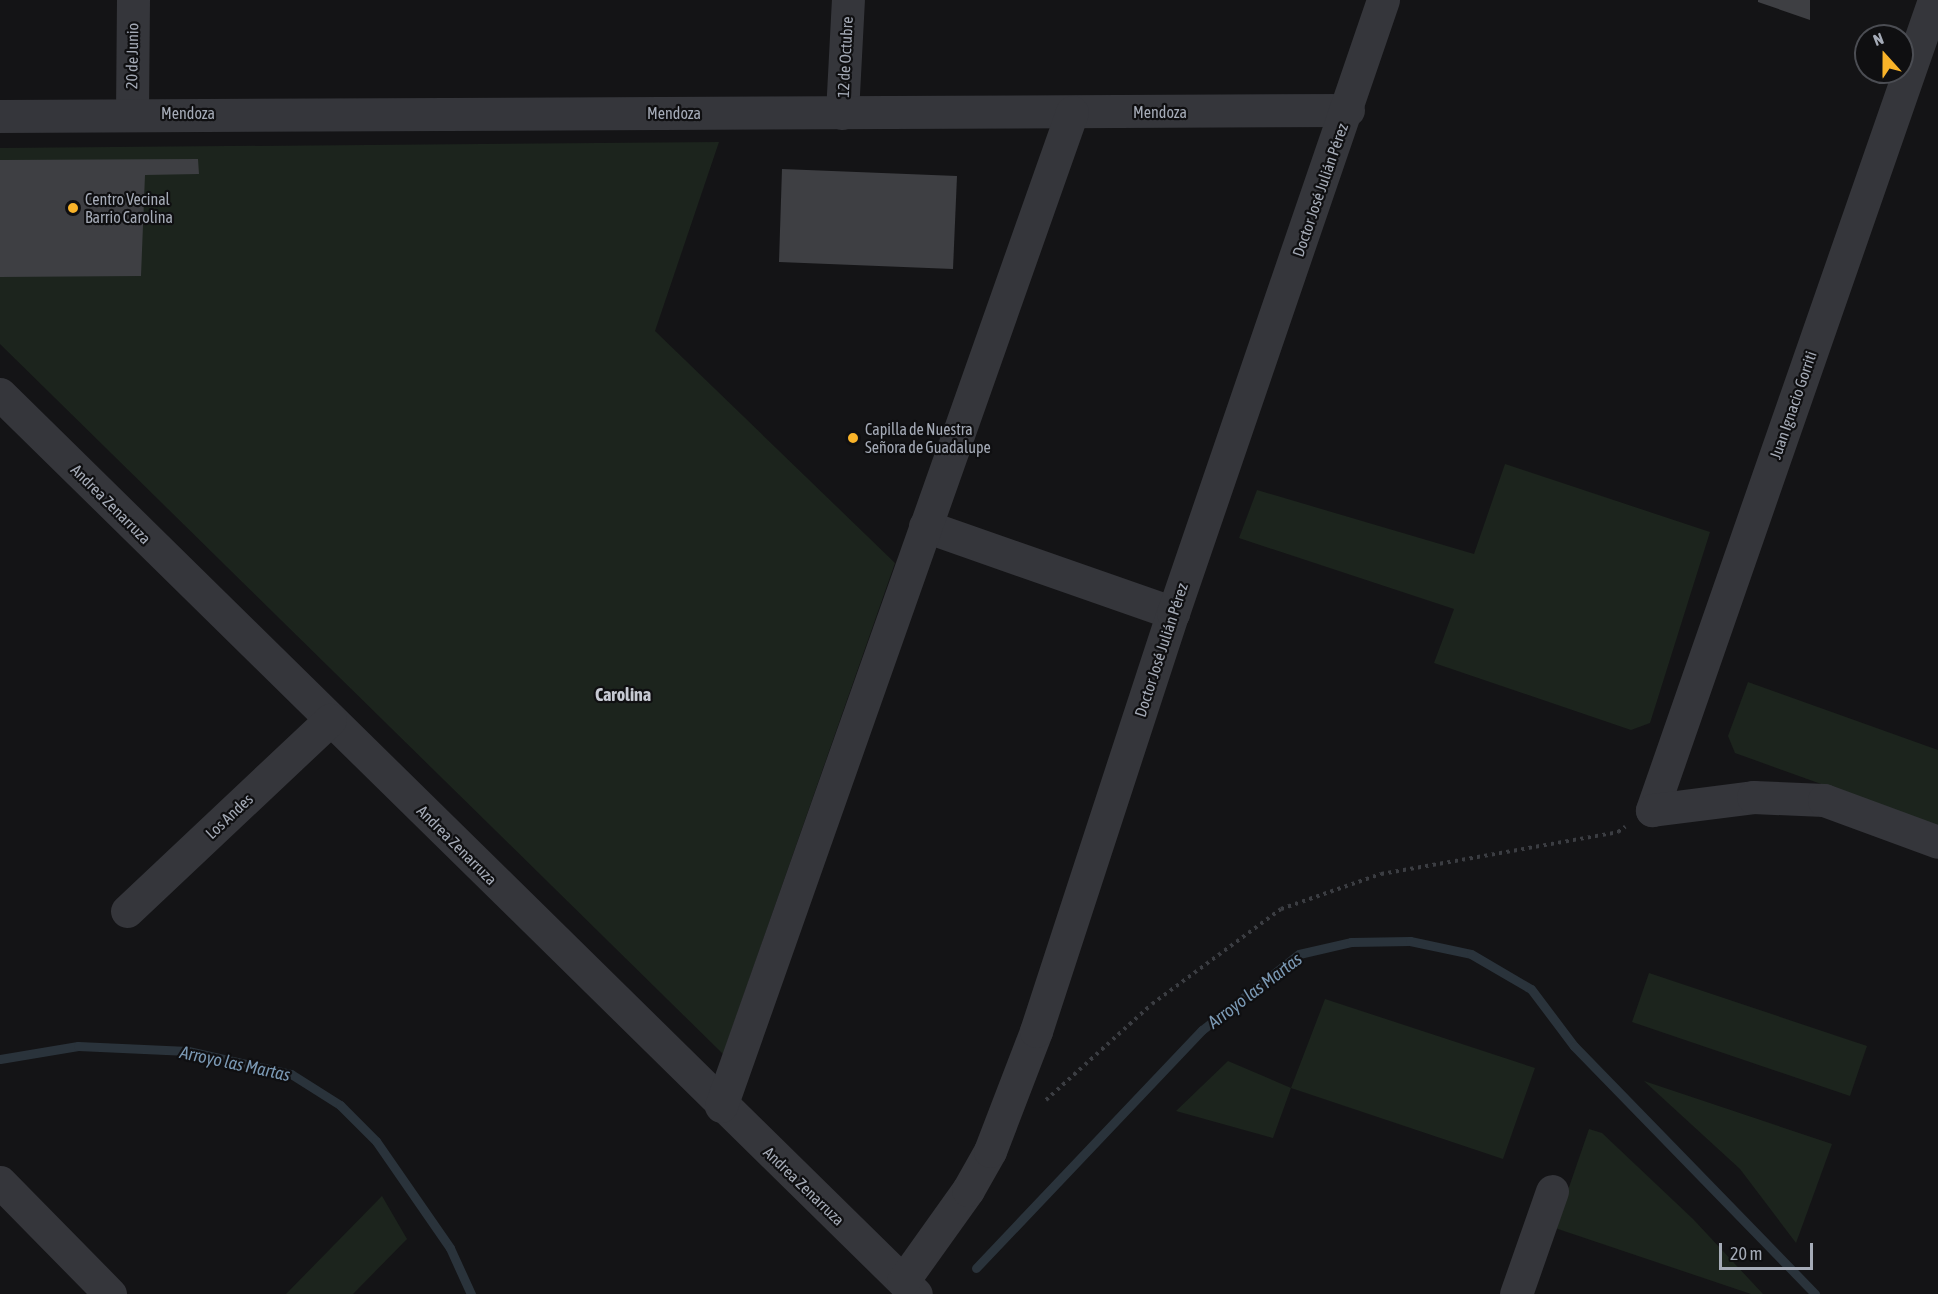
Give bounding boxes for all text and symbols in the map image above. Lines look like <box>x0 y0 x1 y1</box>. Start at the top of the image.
street label: 12 de Octubre <box>833 16 857 98</box>
street label: 20 de Junio <box>122 23 142 89</box>
north arrow <box>1854 24 1914 84</box>
text: N <box>1871 29 1886 49</box>
street label: Mendoza <box>1133 102 1187 122</box>
street label: Mendoza <box>161 103 215 123</box>
street label: Mendoza <box>647 103 701 123</box>
street label: Doctor José Julián Pérez <box>1288 121 1352 259</box>
place label: Centro Vecinal Barrio Carolina <box>85 189 173 227</box>
marker: Centro Vecinal Barrio Carolina <box>66 201 80 215</box>
street label: Juan Ignacio Gorriti <box>1766 348 1820 462</box>
place label: Capilla de Nuestra Señora de Guadalupe <box>865 419 991 457</box>
marker: Capilla de Nuestra Señora de Guadalupe <box>846 431 860 445</box>
street label: Andrea Zenarruza <box>67 460 155 548</box>
street label: Doctor José Julián Pérez <box>1130 581 1192 719</box>
district label: Carolina <box>595 684 651 706</box>
street label: Los Andes <box>201 789 257 843</box>
street label: Andrea Zenarruza <box>413 801 501 889</box>
water label: Arroyo las Martas <box>1204 949 1306 1033</box>
water label: Arroyo las Martas <box>178 1042 292 1086</box>
street label: Andrea Zenarruza <box>760 1143 848 1229</box>
scale bar <box>1722 1231 1816 1269</box>
text: 20 m <box>1730 1243 1762 1264</box>

